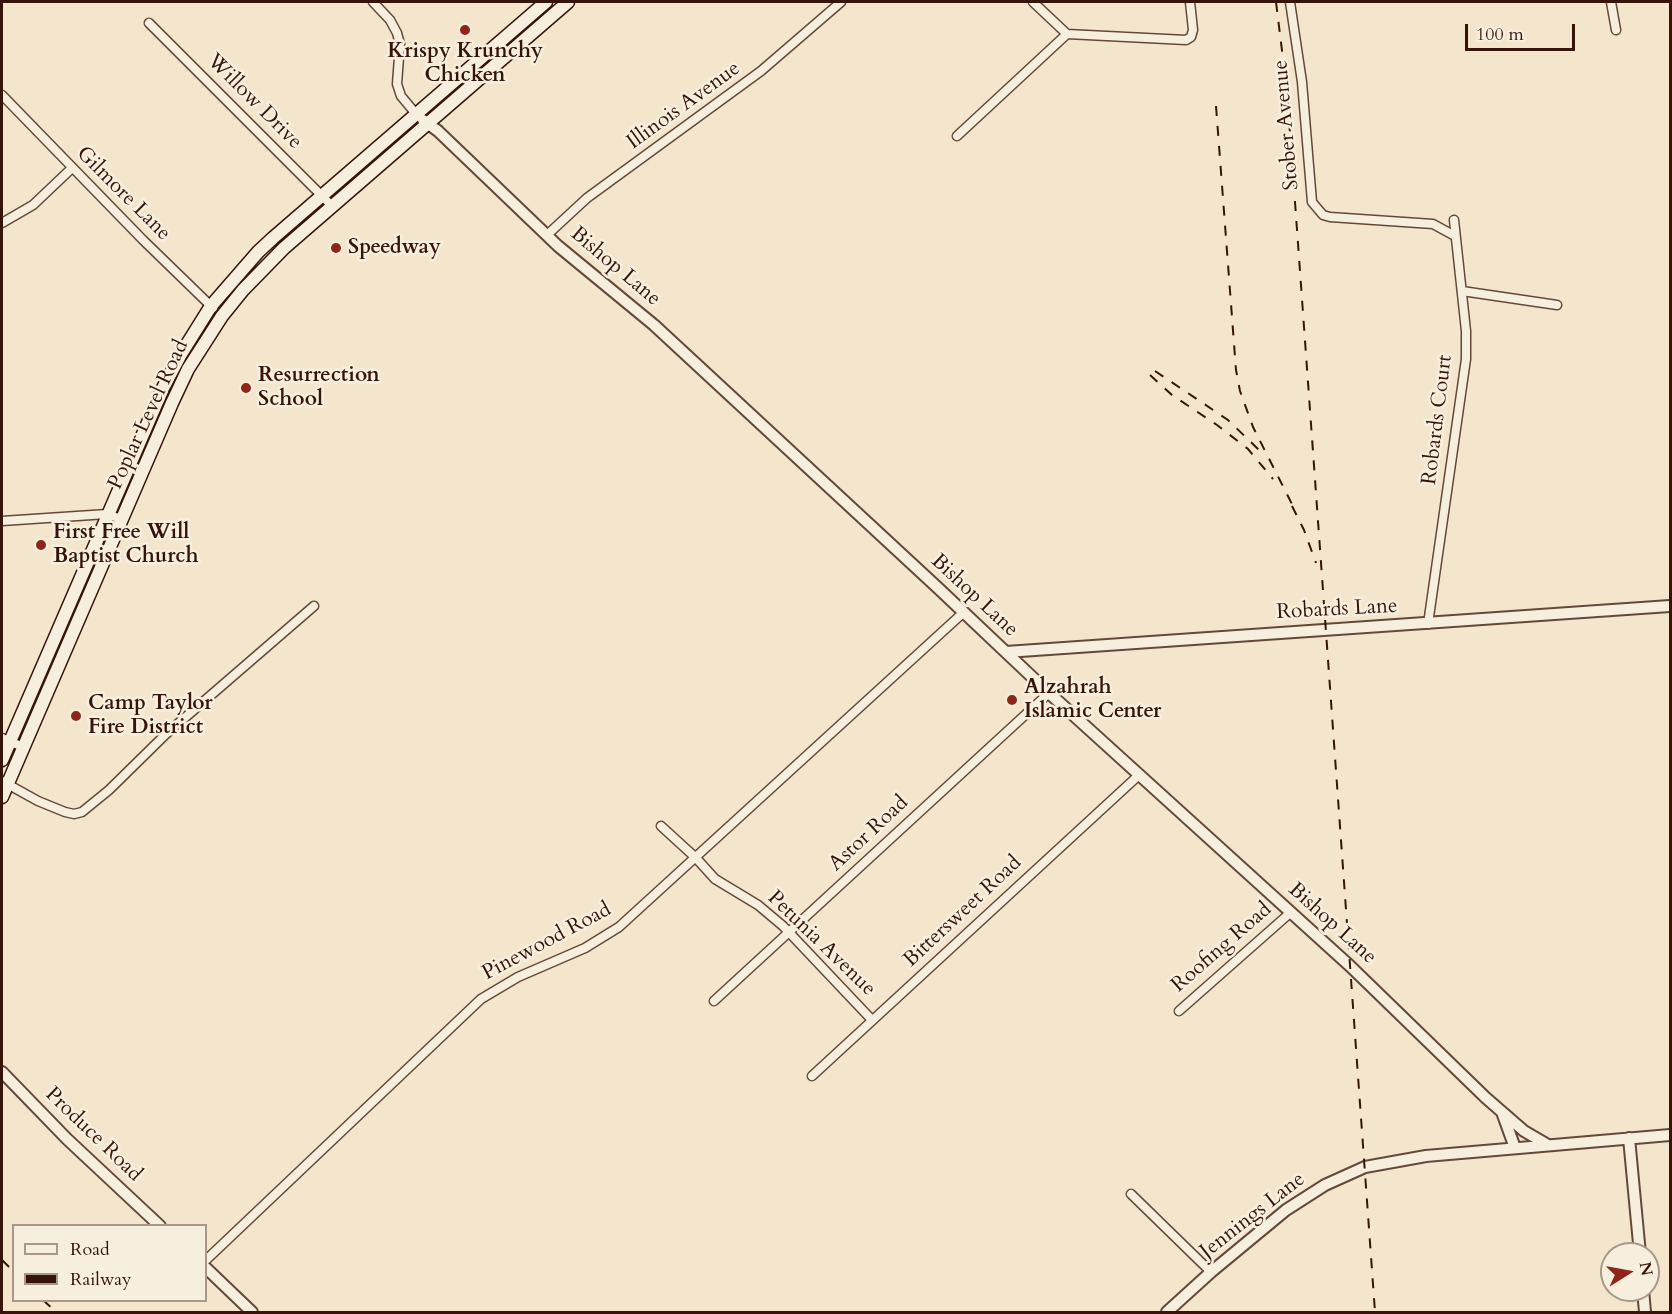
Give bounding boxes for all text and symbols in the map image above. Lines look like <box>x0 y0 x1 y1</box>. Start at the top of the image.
scale bar <box>1468 12 1578 50</box>
text: 100 m <box>1476 22 1524 47</box>
marker: Krispy Krunchy Chicken <box>458 23 472 37</box>
place label: Krispy Krunchy Chicken <box>387 39 543 89</box>
street label: Willow Drive <box>201 49 307 155</box>
street label: Illinois Avenue <box>623 57 745 155</box>
street label: Stober Avenue <box>1269 59 1305 191</box>
street label: Gilmore Lane <box>71 142 175 246</box>
street label: Bishop Lane <box>565 222 665 312</box>
place label: Speedway <box>348 235 441 261</box>
marker: Speedway <box>329 241 343 255</box>
street label: Poplar Level Road <box>103 336 195 494</box>
street label: Robards Court <box>1418 353 1458 487</box>
place label: Resurrection School <box>258 363 380 413</box>
marker: Resurrection School <box>239 381 253 395</box>
place label: First Free Will Baptist Church <box>53 520 198 570</box>
marker: First Free Will Baptist Church <box>34 538 48 552</box>
street label: Bishop Lane <box>925 549 1023 643</box>
street label: Robards Lane <box>1276 594 1398 626</box>
place label: Alzahrah Islamic Center <box>1024 675 1161 725</box>
place label: Camp Taylor Fire District <box>88 691 213 741</box>
marker: Alzahrah Islamic Center <box>1005 693 1019 707</box>
marker: Camp Taylor Fire District <box>69 709 83 723</box>
street label: Astor Road <box>824 791 914 877</box>
street label: Bittersweet Road <box>899 851 1027 973</box>
street label: Bishop Lane <box>1283 878 1381 970</box>
street label: Petunia Avenue <box>762 886 880 1002</box>
street label: Pinewood Road <box>478 897 616 987</box>
street label: Roofing Road <box>1167 898 1277 998</box>
street label: Produce Road <box>39 1083 147 1187</box>
street label: Jennings Lane <box>1196 1167 1310 1265</box>
legend <box>12 1224 207 1302</box>
text: Road <box>70 1237 110 1262</box>
north arrow <box>1600 1242 1660 1302</box>
text: N <box>1634 1260 1658 1278</box>
text: Railway <box>70 1267 132 1292</box>

